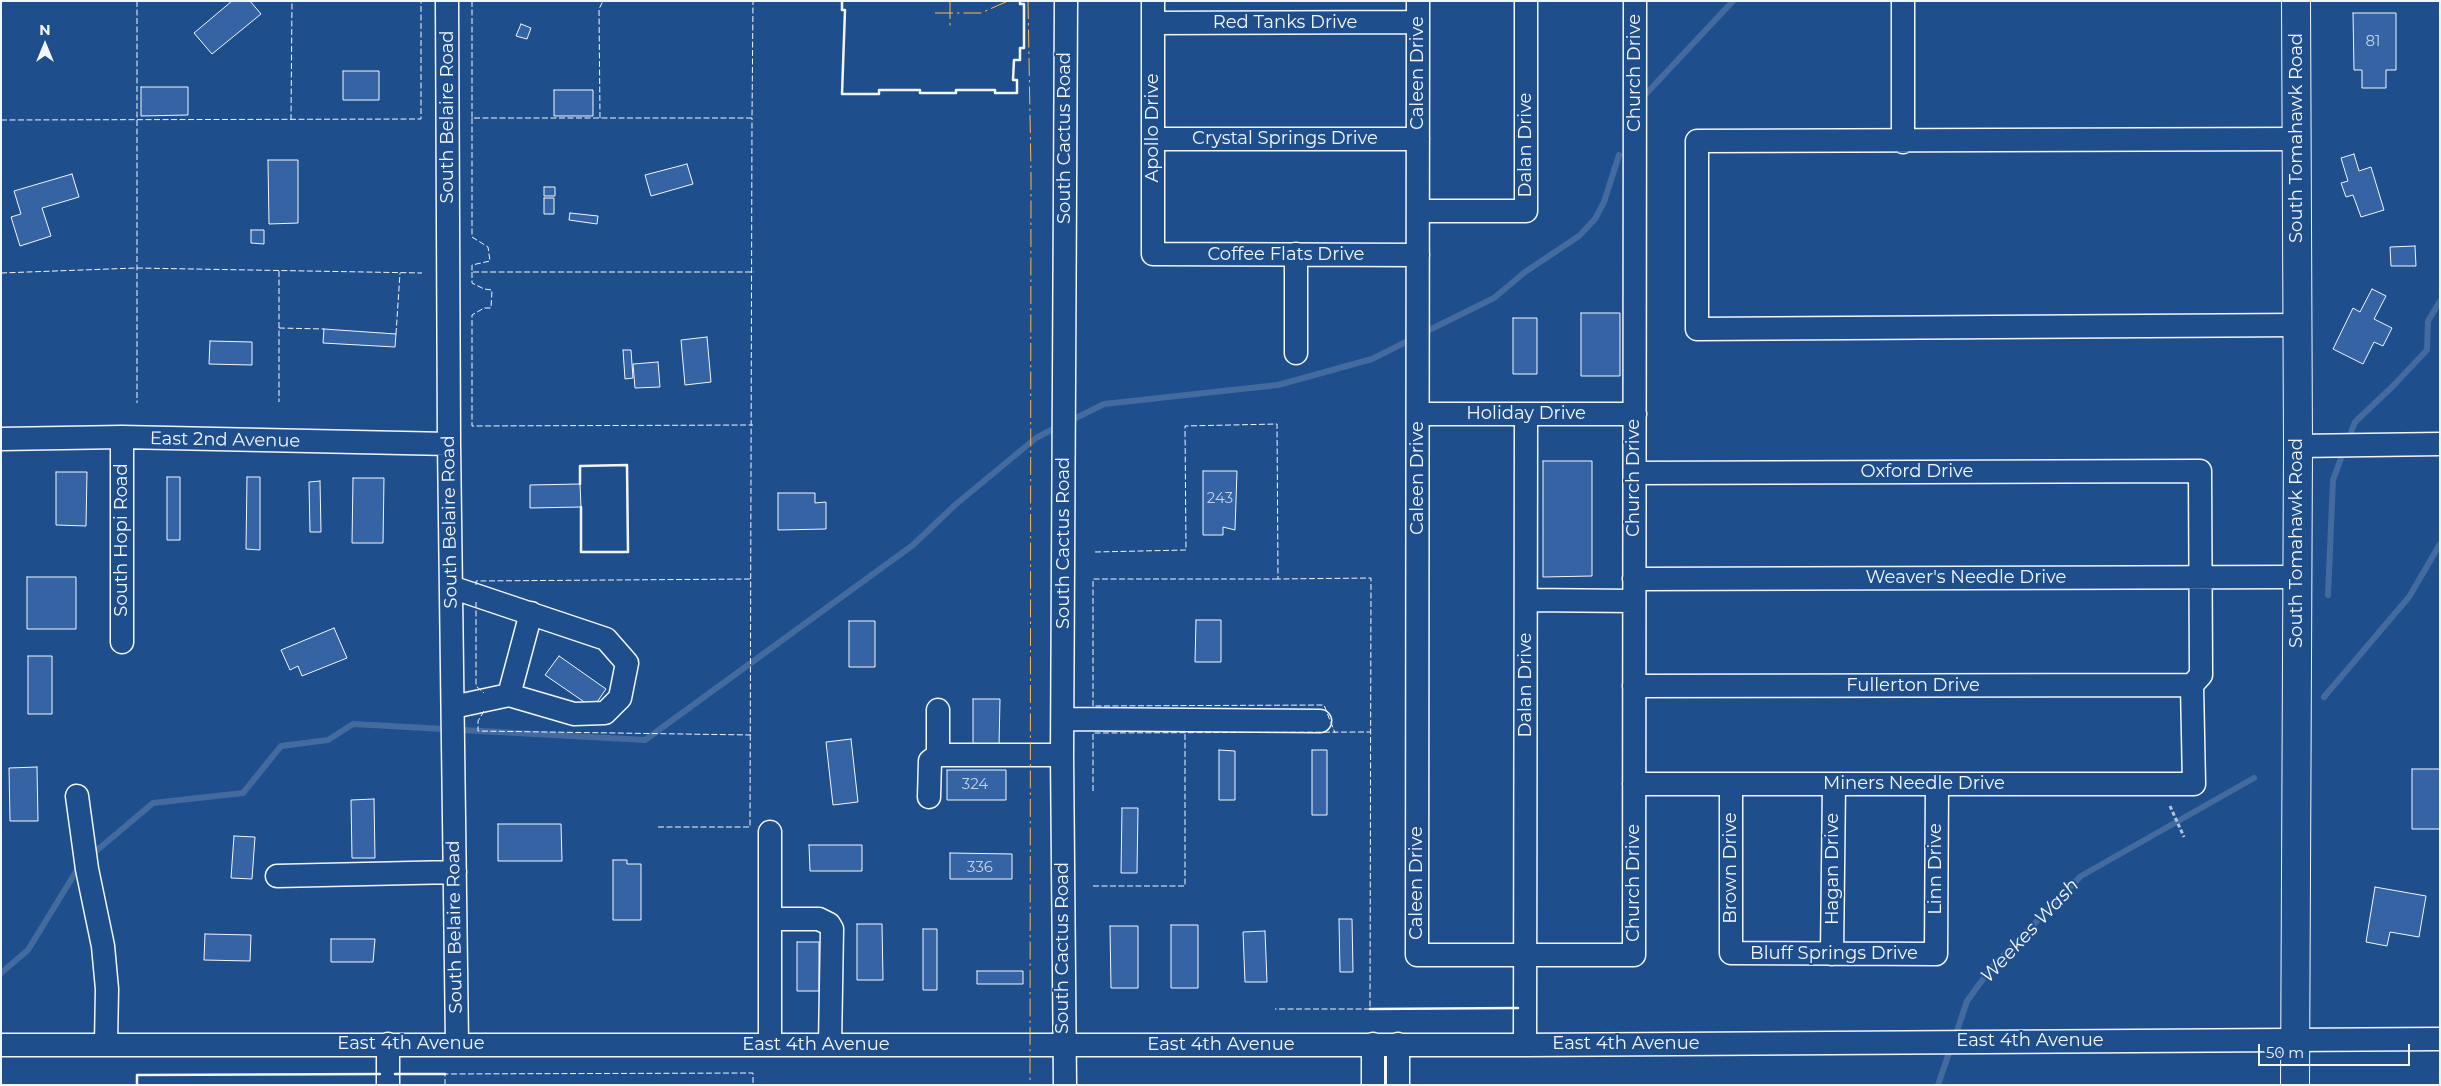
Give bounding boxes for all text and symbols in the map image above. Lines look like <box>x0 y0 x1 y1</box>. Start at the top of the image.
street label: Red Tanks Drive <box>1213 12 1357 34</box>
street label: Church Drive <box>1624 14 1646 132</box>
street label: Caleen Drive <box>1407 16 1429 130</box>
north arrow <box>20 20 70 70</box>
text: N <box>39 21 51 39</box>
street label: South Belaire Road <box>437 30 459 204</box>
street label: South Tomahawk Road <box>2286 33 2308 243</box>
house number: 81 <box>2366 33 2380 51</box>
street label: South Cactus Road <box>1054 52 1076 224</box>
street label: Apollo Drive <box>1142 73 1164 183</box>
street label: Dalan Drive <box>1515 93 1537 197</box>
street label: Crystal Springs Drive <box>1192 128 1378 150</box>
street label: Coffee Flats Drive <box>1208 244 1364 266</box>
street label: Holiday Drive <box>1466 403 1586 425</box>
street label: Church Drive <box>1623 419 1645 537</box>
street label: Caleen Drive <box>1407 421 1429 535</box>
street label: East 2nd Avenue <box>150 428 300 452</box>
street label: South Belaire Road <box>438 435 462 609</box>
street label: South Tomahawk Road <box>2286 438 2308 648</box>
street label: South Cactus Road <box>1053 457 1075 629</box>
street label: Oxford Drive <box>1861 461 1973 483</box>
street label: South Hopi Road <box>111 463 133 617</box>
house number: 243 <box>1207 490 1233 508</box>
street label: Weaver's Needle Drive <box>1866 567 2066 589</box>
street label: Dalan Drive <box>1515 633 1537 737</box>
street label: Fullerton Drive <box>1846 675 1980 697</box>
street label: Miners Needle Drive <box>1823 773 2005 795</box>
house number: 324 <box>962 776 988 794</box>
street label: Brown Drive <box>1720 812 1742 924</box>
street label: Hagan Drive <box>1822 813 1844 925</box>
street label: Linn Drive <box>1925 823 1947 915</box>
street label: Church Drive <box>1623 824 1645 942</box>
street label: Caleen Drive <box>1406 826 1428 940</box>
street label: South Belaire Road <box>443 840 467 1014</box>
house number: 336 <box>967 859 993 877</box>
street label: South Cactus Road <box>1052 862 1074 1034</box>
water label: Weekes Wash <box>1976 874 2084 988</box>
street label: Bluff Springs Drive <box>1750 943 1918 965</box>
street label: East 4th Avenue <box>1956 1030 2104 1052</box>
street label: East 4th Avenue <box>337 1033 485 1055</box>
street label: East 4th Avenue <box>1552 1033 1700 1055</box>
street label: East 4th Avenue <box>742 1034 890 1056</box>
street label: East 4th Avenue <box>1147 1034 1295 1056</box>
scale bar <box>2261 1034 2414 1066</box>
text: 50 m <box>2266 1043 2304 1062</box>

